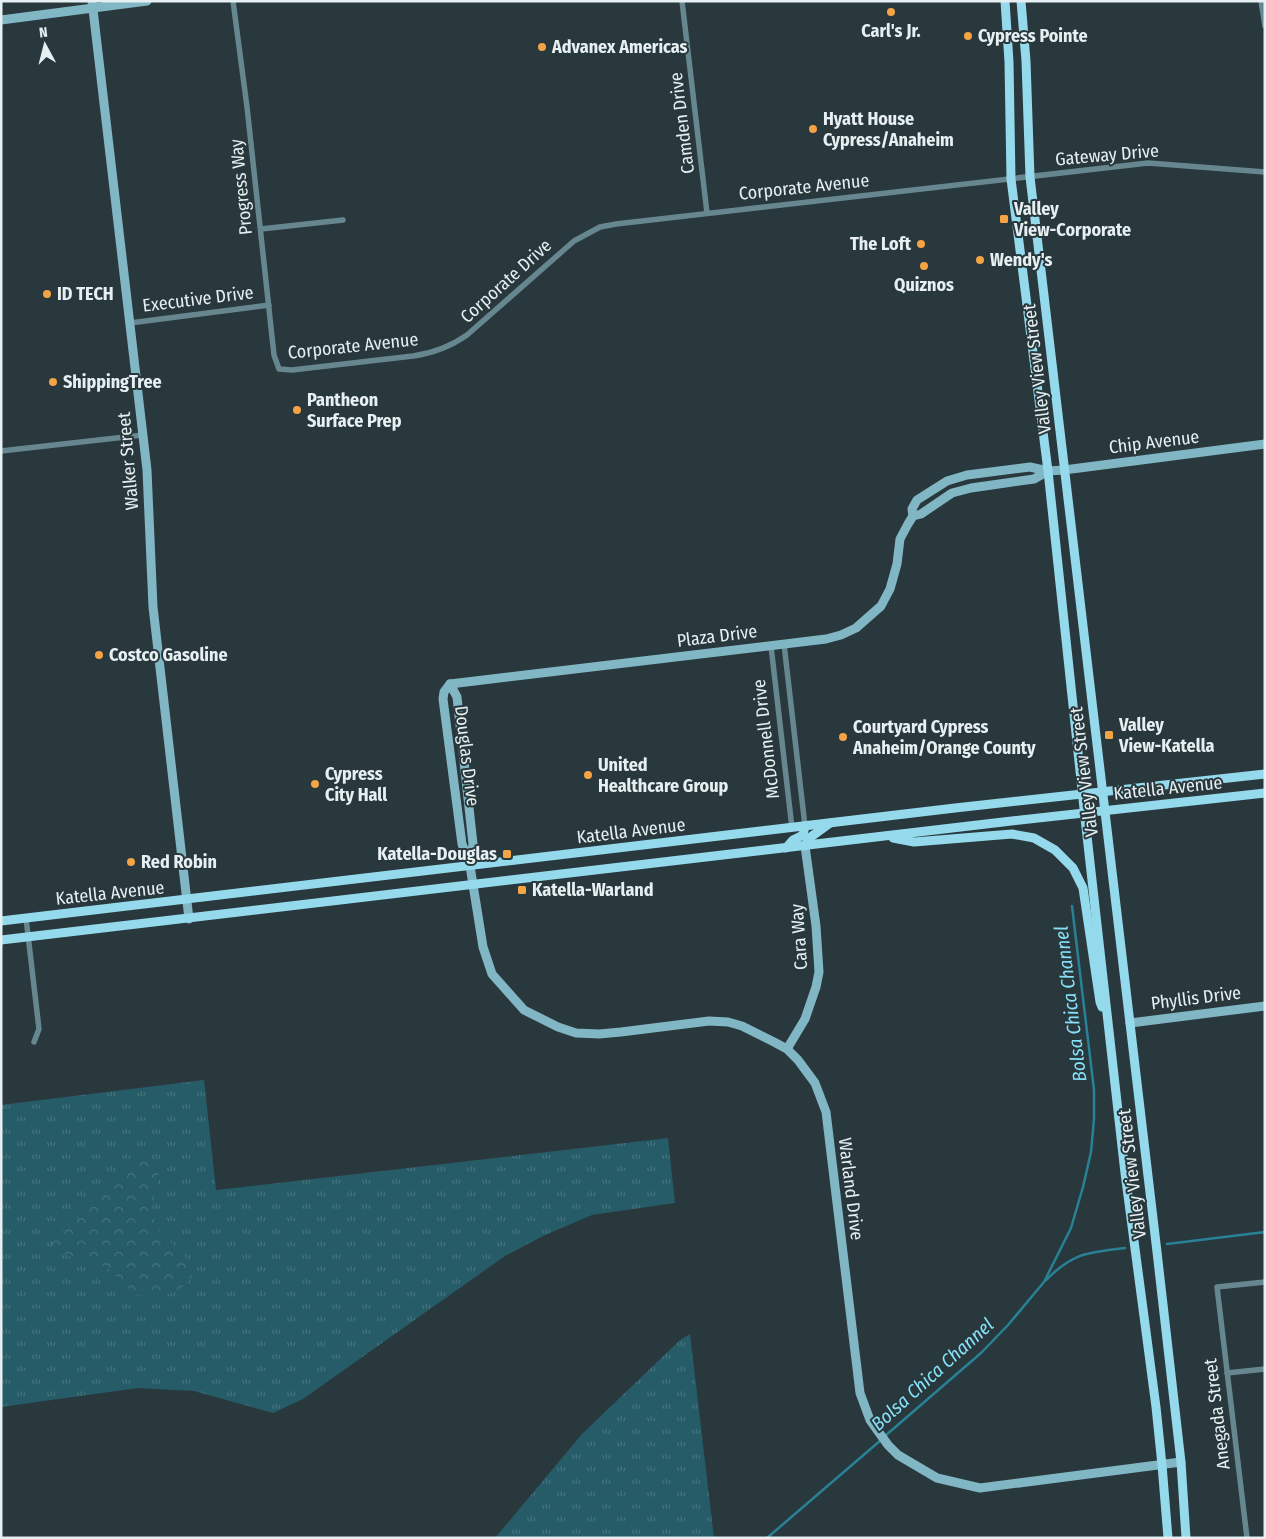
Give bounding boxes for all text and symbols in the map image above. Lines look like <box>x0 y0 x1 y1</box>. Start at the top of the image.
marker: Carl's Jr. <box>885 6 897 18</box>
north arrow <box>20 20 70 70</box>
place label: Carl's Jr. <box>861 20 921 42</box>
text: N <box>38 24 49 42</box>
place label: Cypress Pointe <box>978 25 1088 47</box>
marker: Cypress Pointe <box>962 30 974 42</box>
place label: Advanex Americas <box>551 36 688 58</box>
marker: Advanex Americas <box>536 41 548 53</box>
street label: Camden Drive <box>665 71 699 175</box>
place label: Hyatt House Cypress/Anaheim <box>823 108 954 151</box>
marker: Hyatt House Cypress/Anaheim <box>807 123 819 135</box>
street label: Progress Way <box>225 138 257 236</box>
street label: Gateway Drive <box>1054 139 1160 170</box>
street label: Corporate Avenue <box>738 169 870 205</box>
place label: Valley View-Corporate <box>1013 198 1131 241</box>
marker: Valley View-Corporate <box>998 213 1010 225</box>
place label: The Loft <box>850 233 912 255</box>
street label: Corporate Drive <box>456 234 556 328</box>
marker: The Loft <box>915 238 927 250</box>
place label: Wendy's <box>990 249 1053 271</box>
marker: Wendy's <box>974 254 986 266</box>
marker: Quiznos <box>918 260 930 272</box>
place label: Quiznos <box>894 274 954 296</box>
street label: Executive Drive <box>141 281 255 317</box>
place label: ID TECH <box>57 283 114 305</box>
marker: ID TECH <box>41 288 53 300</box>
street label: Valley View Street <box>1018 303 1056 435</box>
street label: Corporate Avenue <box>287 328 419 364</box>
place label: ShippingTree <box>63 371 162 393</box>
marker: ShippingTree <box>47 376 59 388</box>
place label: Pantheon Surface Prep <box>307 389 402 432</box>
marker: Pantheon Surface Prep <box>291 404 303 416</box>
street label: Walker Street <box>113 411 143 511</box>
street label: Chip Avenue <box>1108 426 1201 458</box>
street label: Plaza Drive <box>676 620 759 652</box>
place label: Costco Gasoline <box>109 644 228 666</box>
marker: Costco Gasoline <box>93 649 105 661</box>
street label: McDonnell Drive <box>748 678 784 800</box>
street label: Douglas Drive <box>450 704 484 808</box>
street label: Valley View Street <box>1065 706 1103 838</box>
place label: Valley View-Katella <box>1118 714 1214 757</box>
place label: Courtyard Cypress Anaheim/Orange County <box>852 716 1036 759</box>
marker: Valley View-Katella <box>1103 729 1115 741</box>
marker: Courtyard Cypress Anaheim/Orange County <box>837 731 849 743</box>
place label: United Healthcare Group <box>598 754 728 797</box>
place label: Cypress City Hall <box>325 763 387 806</box>
marker: United Healthcare Group <box>582 769 594 781</box>
street label: Katella Avenue <box>1113 771 1224 805</box>
marker: Cypress City Hall <box>309 778 321 790</box>
street label: Katella Avenue <box>575 813 687 849</box>
place label: Katella-Douglas <box>377 843 497 865</box>
marker: Katella-Douglas <box>501 848 513 860</box>
place label: Red Robin <box>141 851 217 873</box>
marker: Red Robin <box>125 856 137 868</box>
street label: Katella Avenue <box>55 876 166 910</box>
place label: Katella-Warland <box>532 879 654 901</box>
marker: Katella-Warland <box>516 884 528 896</box>
street label: Cara Way <box>786 903 812 971</box>
water label: Bolsa Chica Channel <box>1050 925 1091 1083</box>
street label: Phyllis Drive <box>1150 982 1242 1014</box>
street label: Valley View Street <box>1113 1108 1151 1240</box>
street label: Warland Drive <box>834 1137 868 1242</box>
water label: Bolsa Chica Channel <box>866 1313 998 1435</box>
street label: Anegada Street <box>1199 1357 1235 1471</box>

